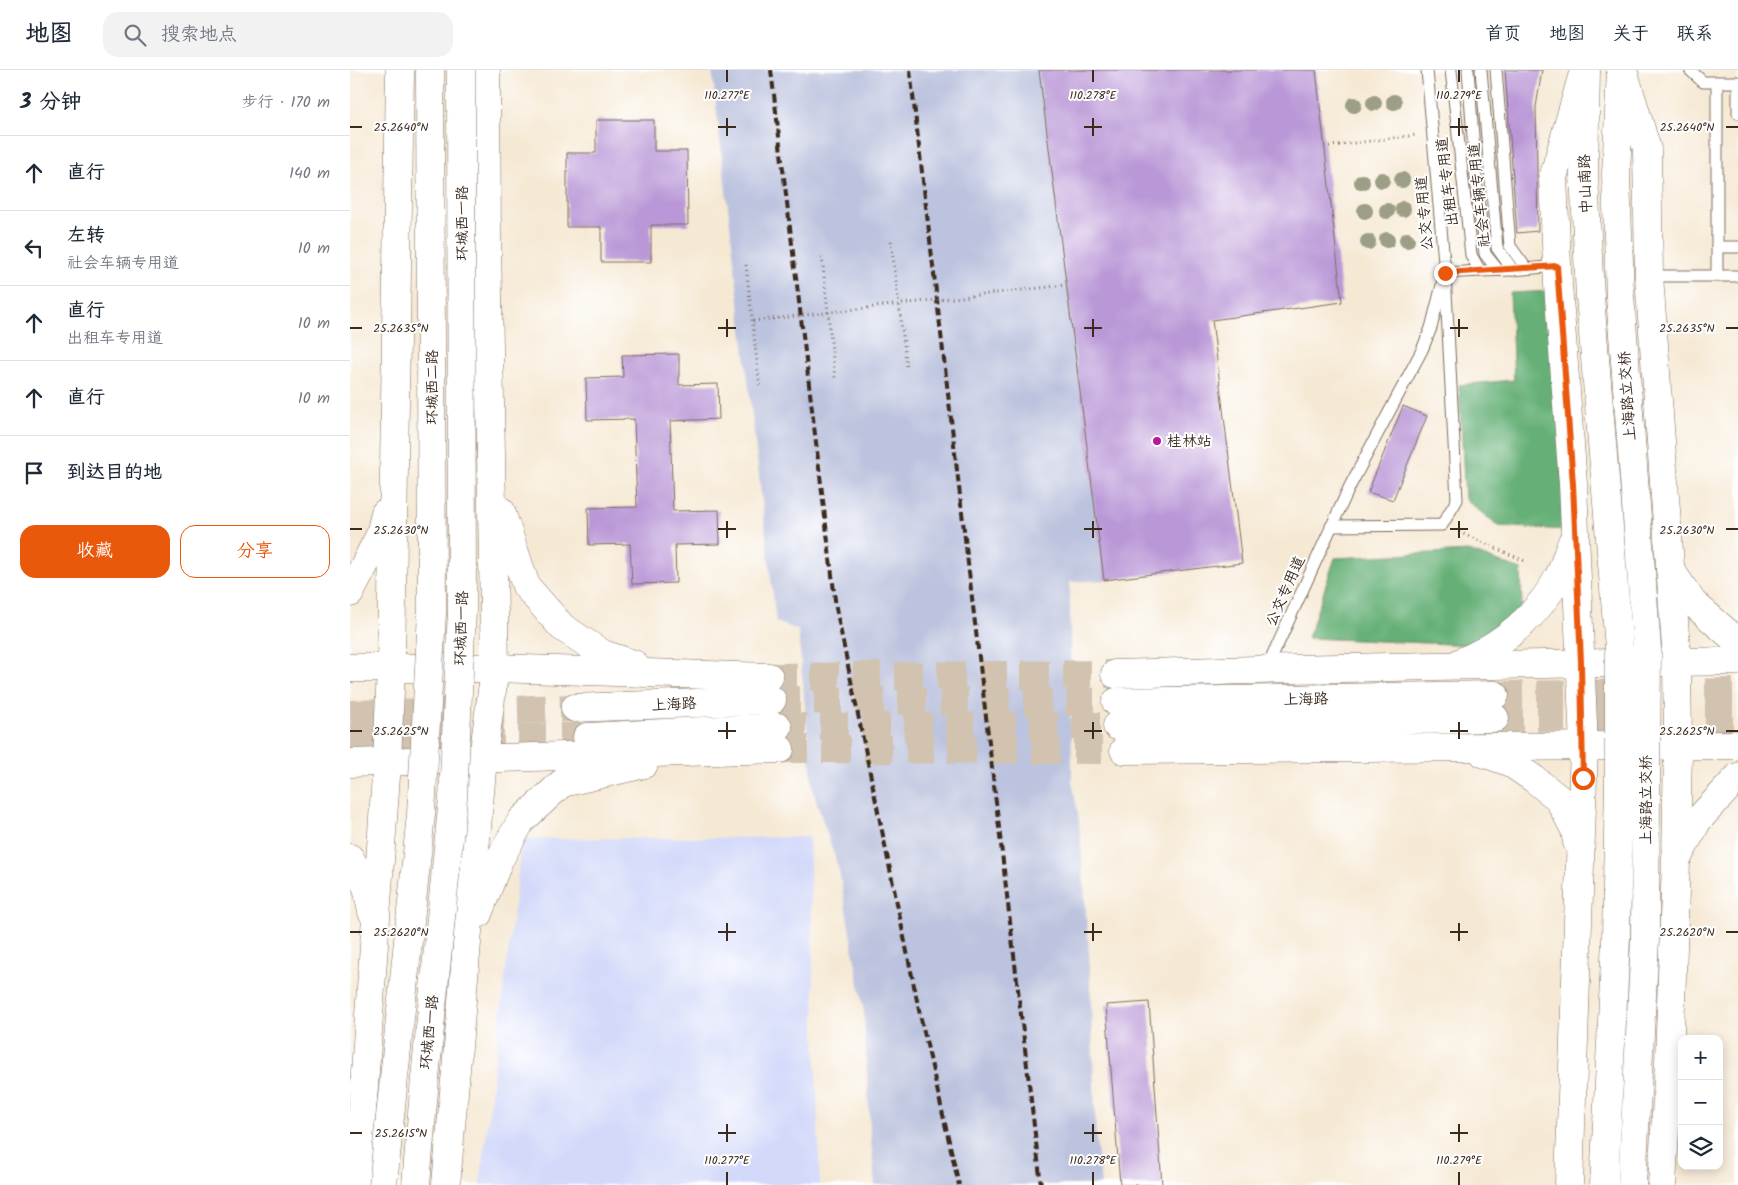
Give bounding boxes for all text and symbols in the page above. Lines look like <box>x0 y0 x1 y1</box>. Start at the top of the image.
search box <box>103 12 453 57</box>
text: 地图 <box>25 15 73 54</box>
text: 搜索地点 <box>161 20 237 50</box>
text: 首页 <box>1485 20 1521 49</box>
text: 地图 <box>1549 20 1585 49</box>
text: 关于 <box>1613 20 1649 49</box>
text: 联系 <box>1677 20 1713 49</box>
icon: search <box>121 21 149 49</box>
text: 3 分钟 <box>20 86 82 119</box>
text: 110.277°E <box>704 86 751 105</box>
text: 110.278°E <box>1069 86 1118 105</box>
text: 110.279°E <box>1436 86 1483 105</box>
text: 步行 · 170 m <box>242 90 330 115</box>
text: 25.2640°N <box>374 118 428 137</box>
text: 25.2640°N <box>1660 118 1714 137</box>
street label: 出租车专用道 <box>1431 136 1465 228</box>
street label: 社会车辆专用道 <box>1463 141 1497 248</box>
street label: 中山南路 <box>1573 154 1599 214</box>
text: 直行 <box>67 158 105 188</box>
icon: ahead <box>20 159 48 187</box>
text: 140 m <box>289 161 330 186</box>
street label: 公交专用道 <box>1410 175 1440 251</box>
street label: 环城西一路 <box>451 185 475 261</box>
text: 左转 <box>67 221 105 251</box>
icon: left <box>20 234 48 262</box>
text: 10 m <box>298 236 330 261</box>
text: 社会车辆专用道 <box>67 251 179 276</box>
route end <box>1434 262 1457 285</box>
text: 直行 <box>67 296 105 326</box>
icon: ahead <box>20 309 48 337</box>
text: 10 m <box>298 311 330 336</box>
text: 25.2635°N <box>373 319 429 338</box>
text: 25.2635°N <box>1659 319 1715 338</box>
text: 出租车专用道 <box>67 326 163 351</box>
street label: 环城西二路 <box>421 349 445 425</box>
street label: 上海路立交桥 <box>1613 350 1643 442</box>
text: 直行 <box>67 383 105 413</box>
icon: ahead <box>20 384 48 412</box>
text: 10 m <box>298 386 330 411</box>
place label: 桂林站 <box>1167 430 1212 454</box>
marker: 桂林站 <box>1151 435 1163 447</box>
text: 到达目的地 <box>67 458 162 488</box>
icon: arrive <box>20 459 48 487</box>
text: 25.2630°N <box>374 521 428 540</box>
text: 25.2630°N <box>1660 521 1714 540</box>
button: 收藏 <box>20 525 170 578</box>
button: 分享 <box>180 525 330 578</box>
street label: 公交专用道 <box>1260 552 1312 631</box>
street label: 环城西一路 <box>449 590 475 666</box>
street label: 上海路 <box>1283 688 1329 712</box>
street label: 上海路 <box>651 692 697 718</box>
text: 25.2625°N <box>373 722 429 741</box>
text: 25.2625°N <box>1659 722 1715 741</box>
street label: 上海路立交桥 <box>1635 755 1659 845</box>
route start <box>1572 767 1595 790</box>
text: 25.2620°N <box>373 923 429 942</box>
text: 25.2620°N <box>1659 923 1715 942</box>
street label: 环城西一路 <box>414 994 446 1071</box>
map controls <box>1678 1035 1723 1170</box>
button: + <box>1678 1035 1723 1080</box>
button: − <box>1678 1080 1723 1125</box>
text: 25.2615°N <box>375 1124 427 1143</box>
button: layers <box>1678 1125 1723 1170</box>
text: 110.277°E <box>704 1151 751 1170</box>
text: 110.278°E <box>1069 1151 1118 1170</box>
text: 110.279°E <box>1436 1151 1483 1170</box>

